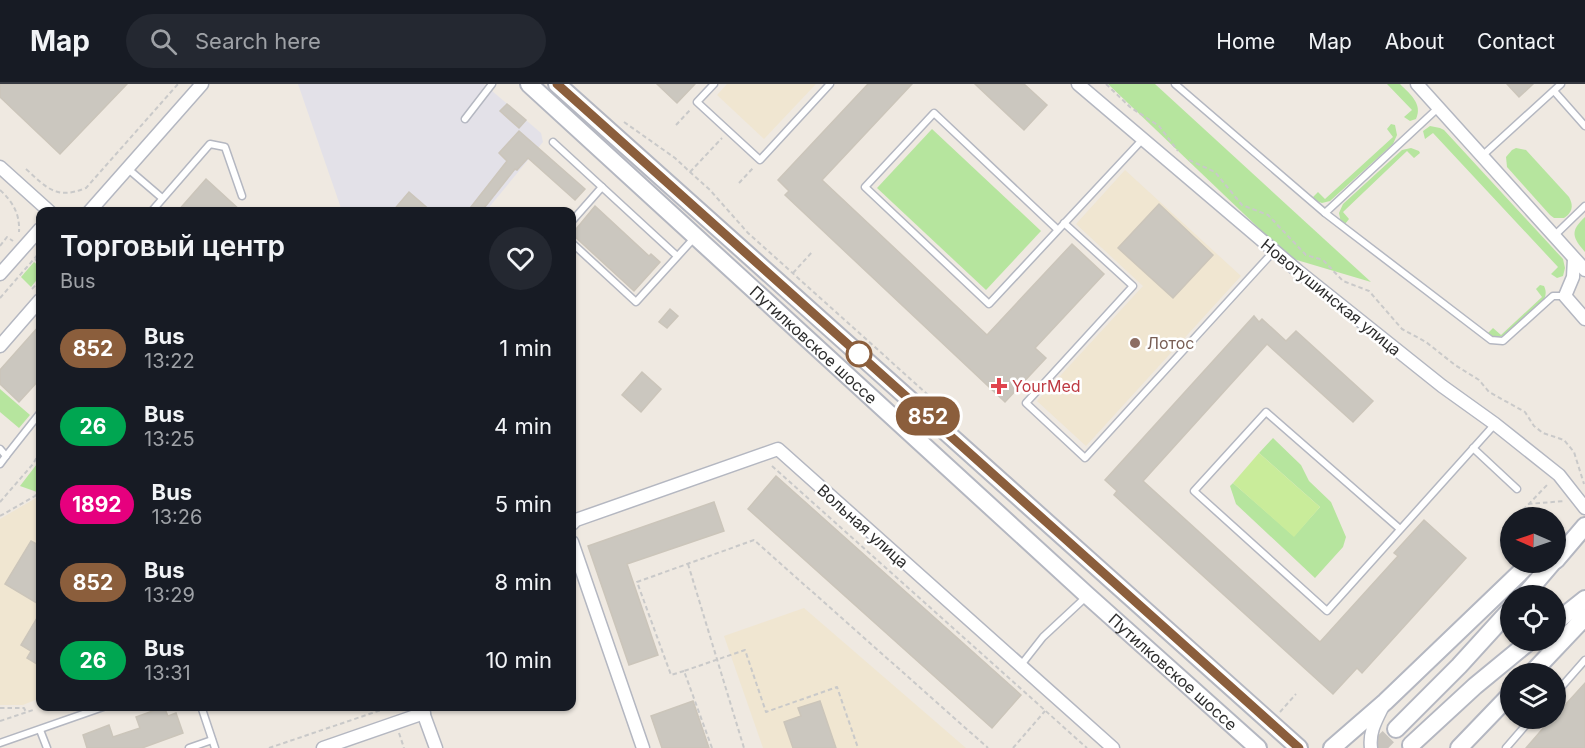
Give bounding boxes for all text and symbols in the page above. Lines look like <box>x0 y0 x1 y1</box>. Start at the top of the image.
search box <box>126 14 546 68</box>
text: Map <box>30 24 90 58</box>
icon: search <box>147 25 180 58</box>
text: Search here <box>195 28 321 54</box>
text: Home <box>1216 29 1275 54</box>
text: Map <box>1308 29 1352 54</box>
text: About <box>1385 29 1444 54</box>
text: Contact <box>1477 29 1555 54</box>
button: heart <box>489 227 552 290</box>
text: Торговый центр <box>60 229 285 263</box>
street label: Новотушинская улица <box>1257 234 1405 360</box>
text: Bus <box>60 269 95 293</box>
street label: Путилковское шоссе <box>746 281 882 408</box>
text: Bus <box>144 323 185 349</box>
place label: Лотос <box>1147 333 1194 353</box>
text: 1 min <box>499 335 552 361</box>
text: 852 <box>73 336 113 361</box>
marker: Лотос <box>1128 336 1142 350</box>
unlabelled marker <box>846 341 872 367</box>
text: 13:22 <box>144 349 195 373</box>
place label: YourMed <box>1012 376 1081 396</box>
marker: YourMed <box>990 377 1008 395</box>
line badge: 852 <box>894 396 962 436</box>
text: Bus <box>144 401 185 427</box>
text: 852 <box>908 404 948 429</box>
text: 4 min <box>494 413 552 439</box>
text: 26 <box>80 414 106 439</box>
text: 13:25 <box>144 427 195 451</box>
text: Bus <box>152 479 192 505</box>
street label: Вольная улица <box>813 480 913 572</box>
text: 5 min <box>495 491 552 517</box>
text: 1892 <box>72 492 122 517</box>
text: 13:26 <box>152 505 202 529</box>
north arrow <box>1500 507 1566 573</box>
map controls <box>1500 507 1566 729</box>
text: Bus <box>144 557 185 583</box>
text: 8 min <box>495 569 552 595</box>
text: 852 <box>73 570 113 595</box>
text: 13:29 <box>144 583 195 607</box>
button: locate <box>1500 585 1566 651</box>
street label: Путилковское шоссе <box>1105 609 1241 735</box>
text: Bus <box>144 635 185 661</box>
text: 10 min <box>485 647 552 673</box>
text: 26 <box>80 648 106 673</box>
text: 13:31 <box>144 661 191 685</box>
button: layers <box>1500 663 1566 729</box>

